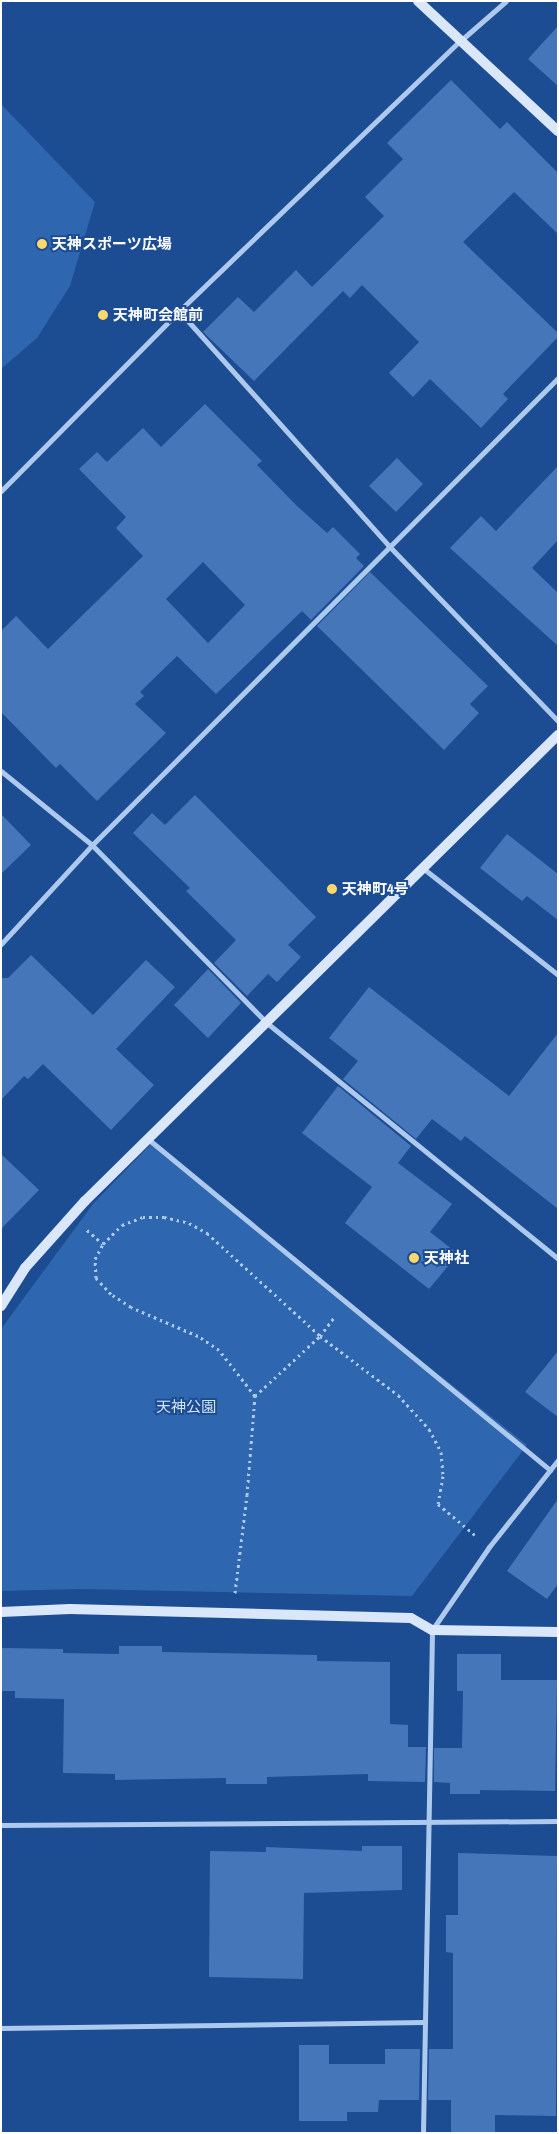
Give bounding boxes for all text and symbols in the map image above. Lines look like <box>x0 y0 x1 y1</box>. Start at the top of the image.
place label: 天神スポーツ広場 <box>52 235 172 253</box>
marker: 天神スポーツ広場 <box>36 238 48 250</box>
place label: 天神町会館前 <box>113 306 203 324</box>
marker: 天神町会館前 <box>97 309 109 321</box>
place label: 天神町4号 <box>342 880 409 898</box>
marker: 天神町4号 <box>326 883 338 895</box>
place label: 天神社 <box>424 1249 469 1267</box>
marker: 天神社 <box>408 1252 420 1264</box>
park label: 天神公園 <box>156 1398 216 1416</box>

